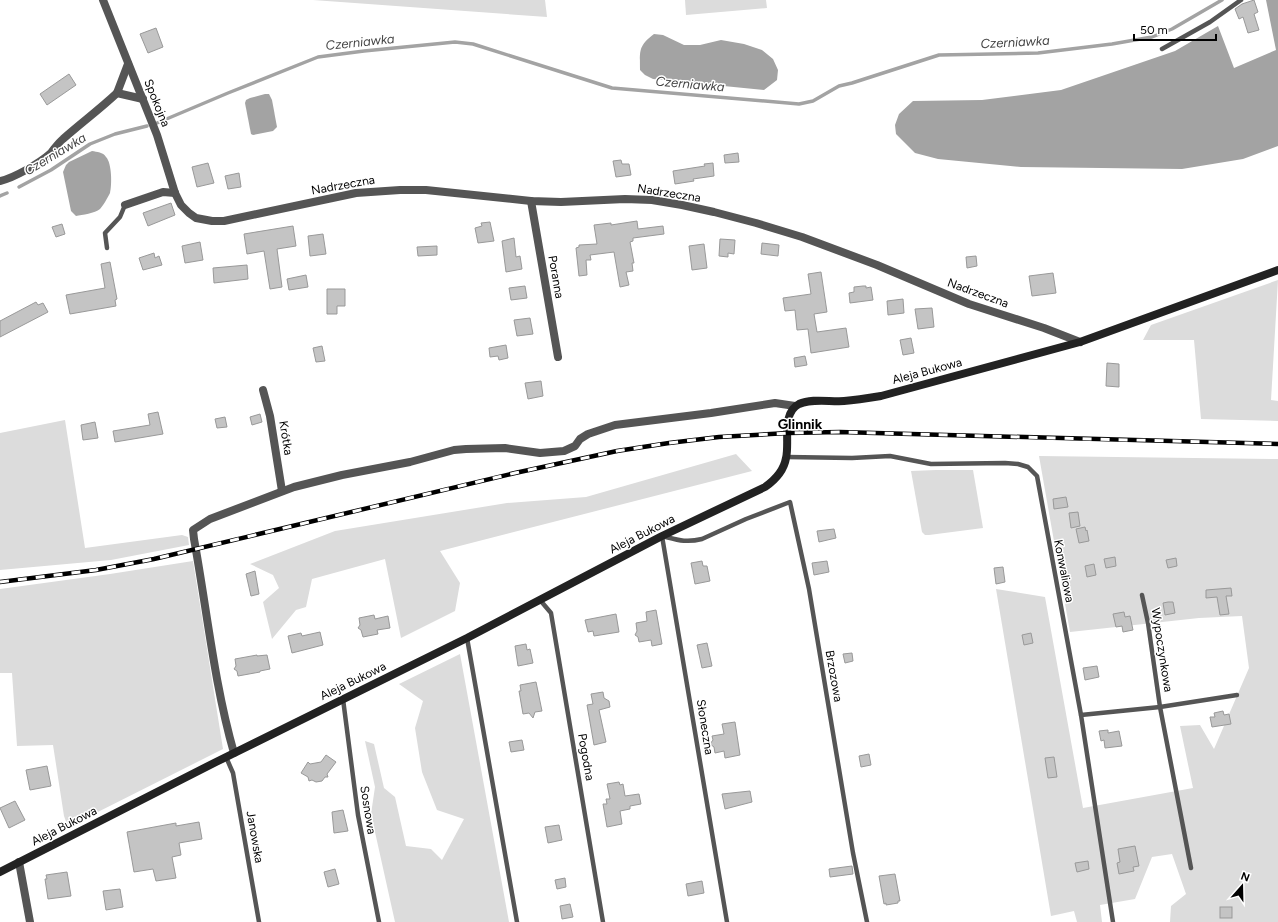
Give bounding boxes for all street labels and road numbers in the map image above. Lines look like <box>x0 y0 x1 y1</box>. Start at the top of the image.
street label: Spokojna <box>141 77 173 129</box>
street label: Nadrzeczna <box>310 173 376 197</box>
street label: Nadrzeczna <box>636 181 702 205</box>
street label: Poranna <box>545 254 567 300</box>
street label: Nadrzeczna <box>945 275 1011 311</box>
street label: Aleja Bukowa <box>891 355 963 387</box>
street label: Krótka <box>276 420 296 456</box>
street label: Aleja Bukowa <box>607 512 677 556</box>
street label: Konwaliowa <box>1051 538 1077 604</box>
street label: Wypoczynkowa <box>1148 607 1176 693</box>
street label: Brzozowa <box>823 649 845 703</box>
street label: Aleja Bukowa <box>318 659 388 703</box>
street label: Słoneczna <box>694 698 716 756</box>
street label: Pogodna <box>575 732 597 782</box>
street label: Sosnowa <box>357 785 379 835</box>
street label: Aleja Bukowa <box>29 804 99 848</box>
street label: Janowska <box>244 810 266 864</box>

